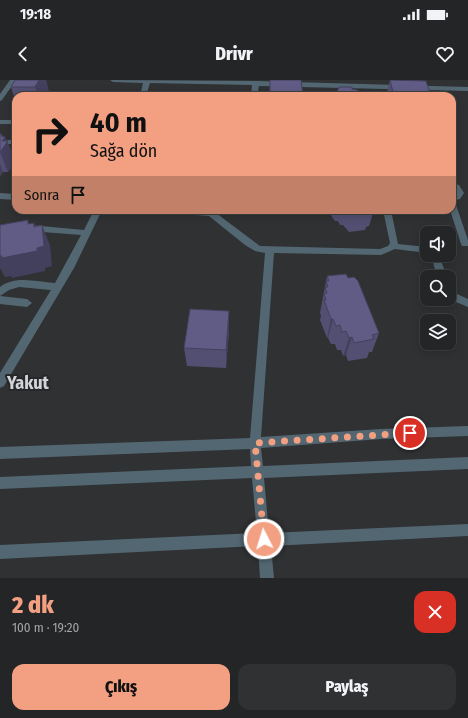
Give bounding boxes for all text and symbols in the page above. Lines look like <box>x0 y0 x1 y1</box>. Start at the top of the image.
text: 19:18 <box>20 5 51 23</box>
icon: back <box>12 43 34 65</box>
text: Drivr <box>215 43 253 65</box>
icon: heart <box>434 43 456 65</box>
text: 40 m <box>90 106 147 139</box>
icon: right <box>24 108 76 160</box>
text: Sağa dön <box>90 140 157 162</box>
icon: arrive <box>67 184 89 206</box>
text: Sonra <box>24 186 59 204</box>
map controls <box>420 226 456 350</box>
button: sound <box>420 226 456 262</box>
button: search <box>420 270 456 306</box>
button: layers <box>420 314 456 350</box>
district label: Yakut <box>6 372 50 394</box>
pin <box>393 416 427 450</box>
icon: arrive <box>399 422 421 444</box>
position arrow <box>243 518 285 560</box>
text: 2 dk <box>12 591 54 619</box>
button: close <box>414 591 456 633</box>
text: 100 m · 19:20 <box>12 620 79 635</box>
button: Çıkış <box>12 664 230 710</box>
button: Paylaş <box>238 664 456 710</box>

